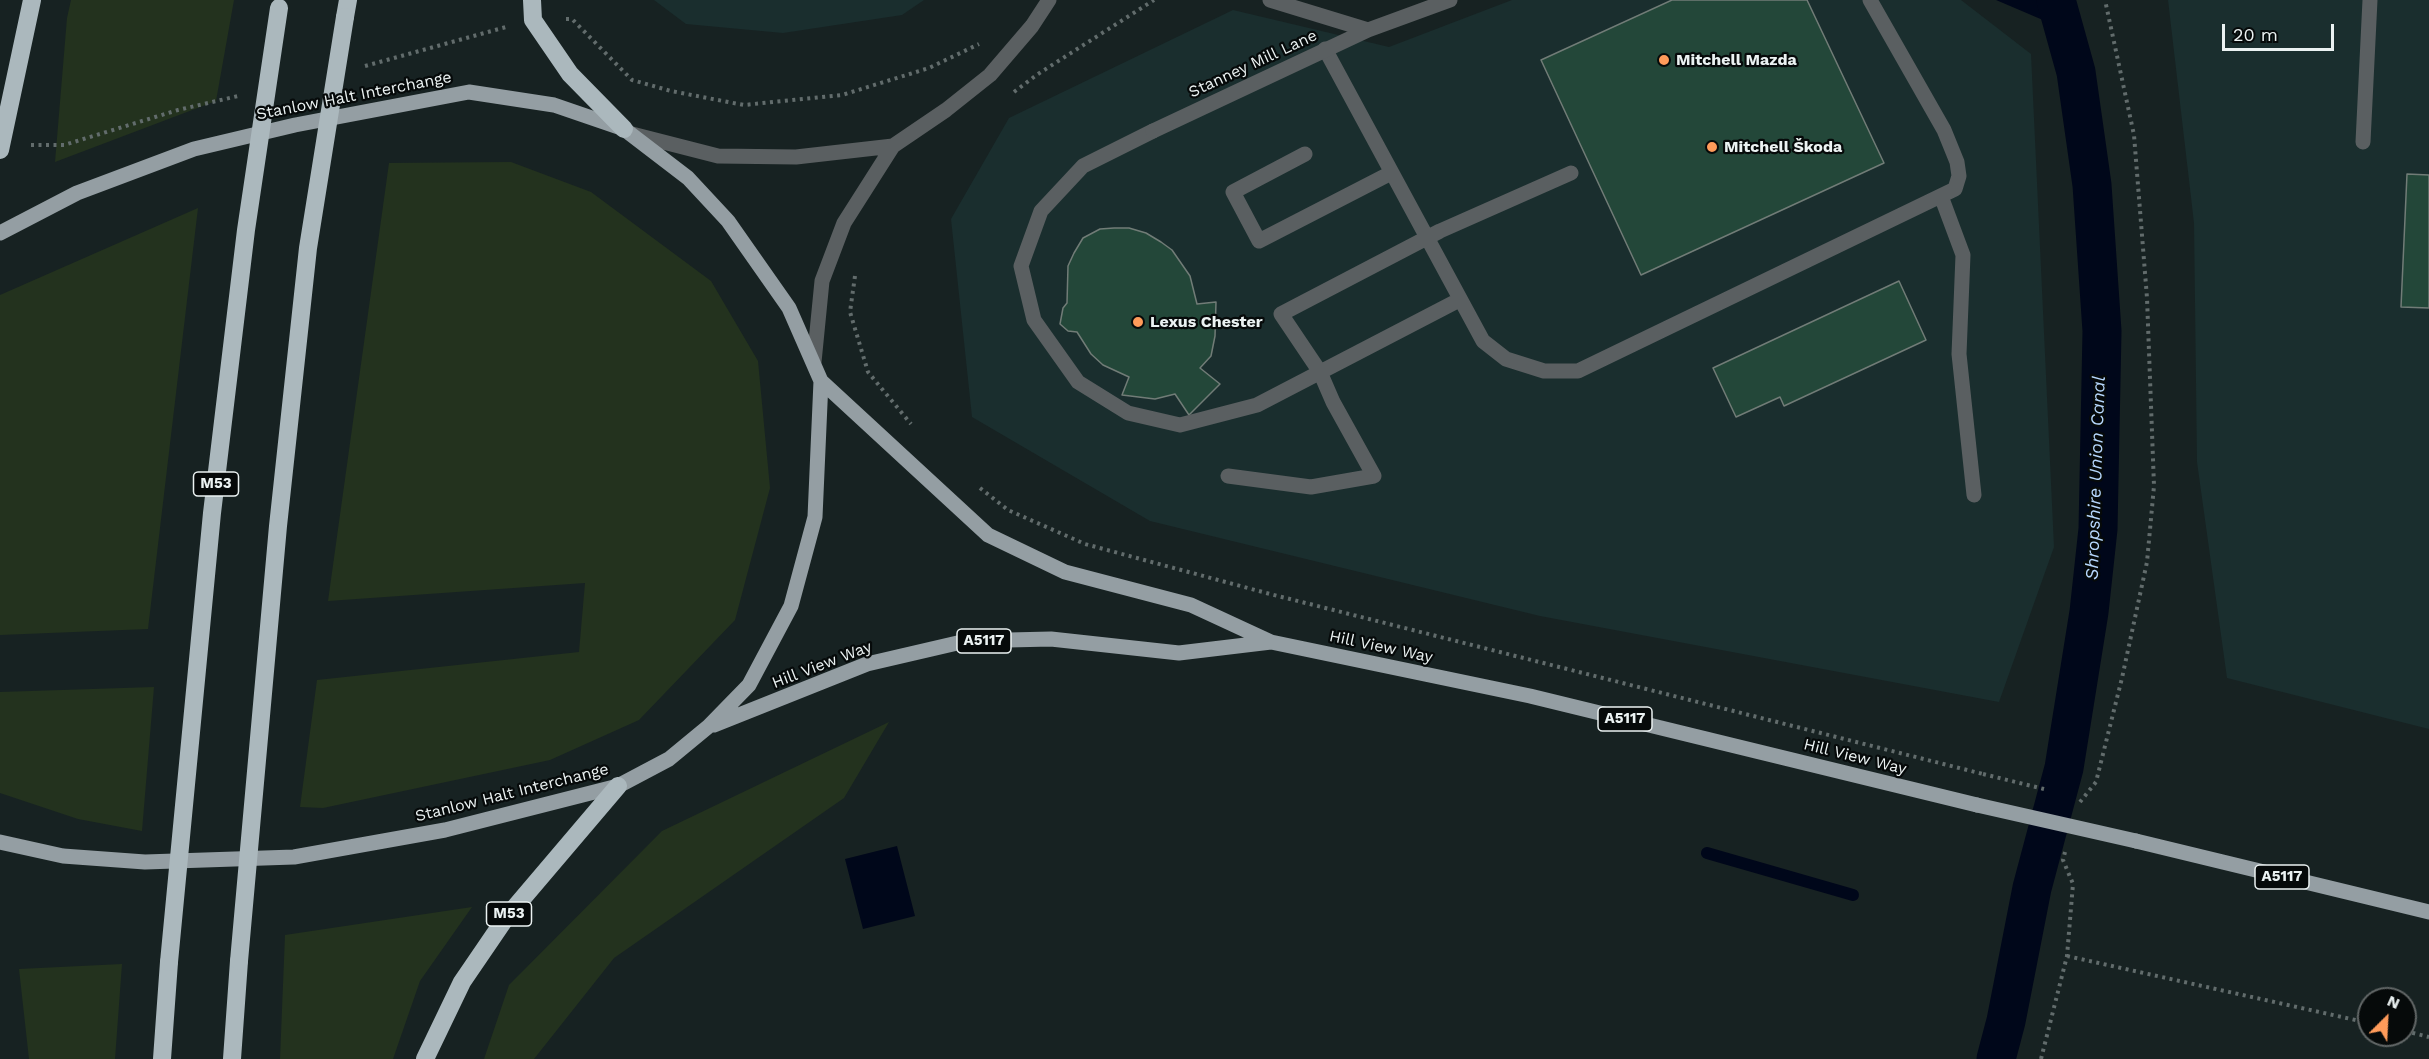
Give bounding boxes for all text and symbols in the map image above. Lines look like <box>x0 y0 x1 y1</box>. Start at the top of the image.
scale bar <box>2225 12 2338 50</box>
text: 20 m <box>2233 24 2278 45</box>
street label: Stanney Mill Lane <box>1186 26 1320 102</box>
place label: Mitchell Mazda <box>1676 50 1797 70</box>
marker: Mitchell Mazda <box>1657 53 1671 67</box>
street label: Stanlow Halt Interchange <box>255 68 453 124</box>
place label: Mitchell Škoda <box>1724 137 1842 157</box>
marker: Mitchell Škoda <box>1705 140 1719 154</box>
place label: Lexus Chester <box>1150 312 1263 332</box>
marker: Lexus Chester <box>1131 315 1145 329</box>
water label: Shropshire Union Canal <box>2082 376 2110 580</box>
road number: M53 <box>194 472 238 496</box>
street label: Hill View Way <box>1327 627 1435 667</box>
road number: A5117 <box>957 629 1011 653</box>
street label: Hill View Way <box>769 637 875 693</box>
road number: A5117 <box>1598 707 1652 731</box>
street label: Hill View Way <box>1802 735 1908 779</box>
street label: Stanlow Halt Interchange <box>413 760 611 826</box>
road number: A5117 <box>2255 865 2309 889</box>
road number: M53 <box>486 902 532 926</box>
north arrow <box>2357 987 2417 1047</box>
text: N <box>2384 991 2403 1013</box>

